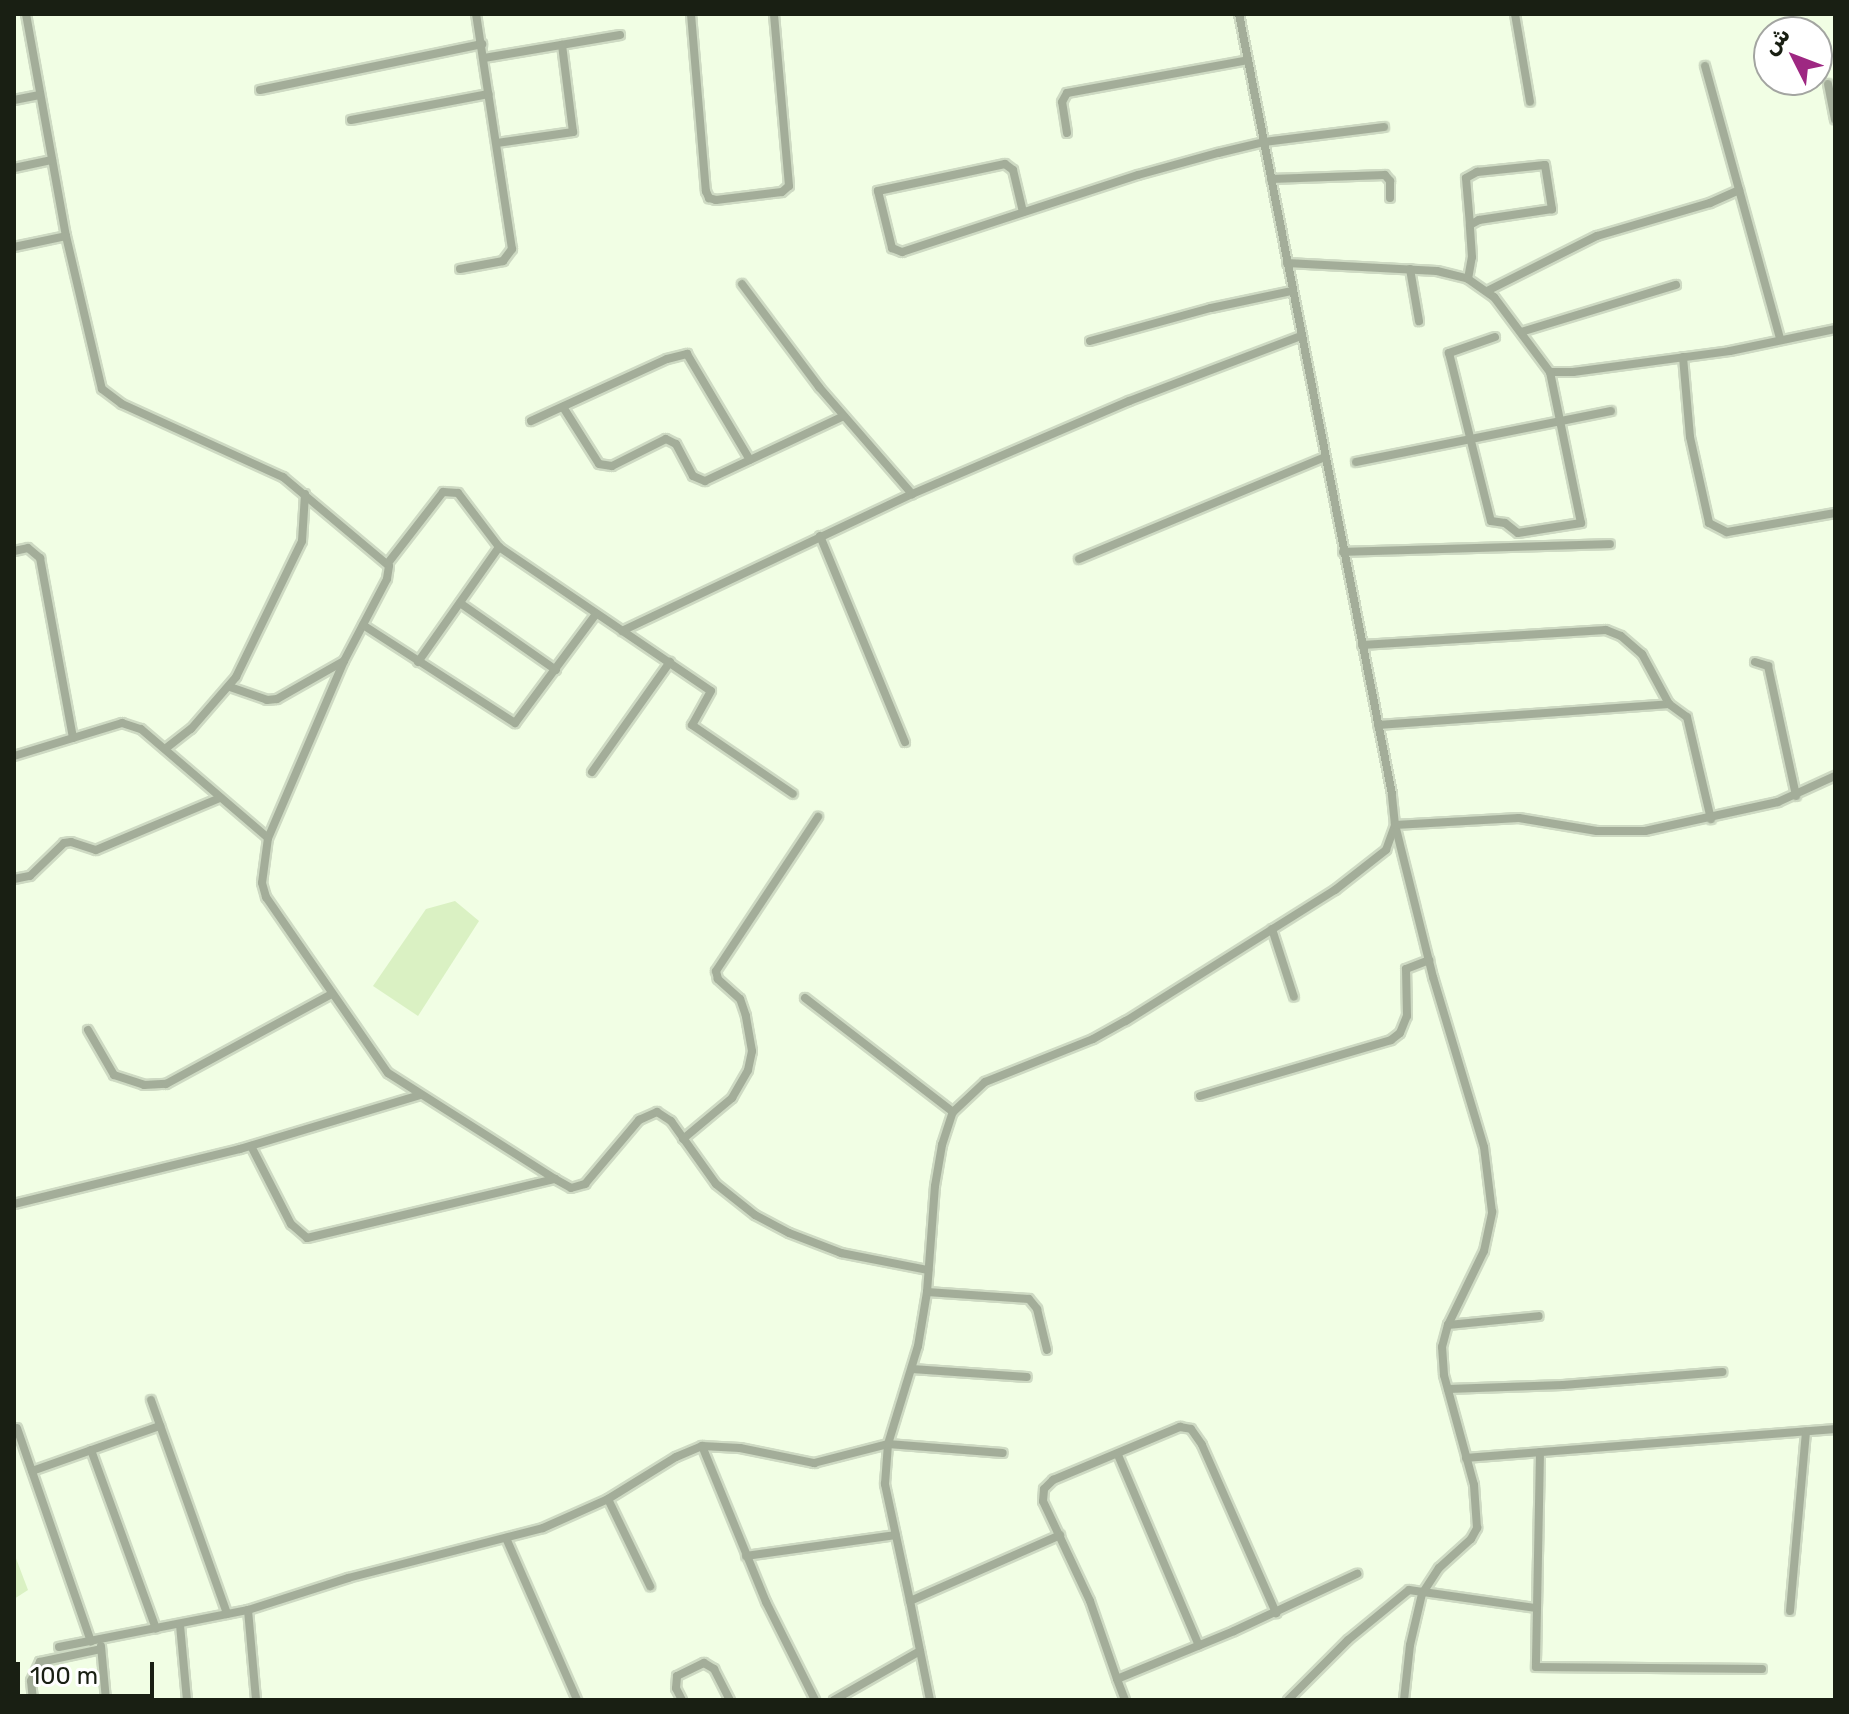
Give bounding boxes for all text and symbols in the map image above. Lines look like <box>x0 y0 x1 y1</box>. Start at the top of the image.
north arrow <box>1753 16 1833 96</box>
text: ش <box>1757 22 1796 60</box>
scale bar <box>20 1646 158 1696</box>
text: 100 m <box>30 1662 98 1690</box>

